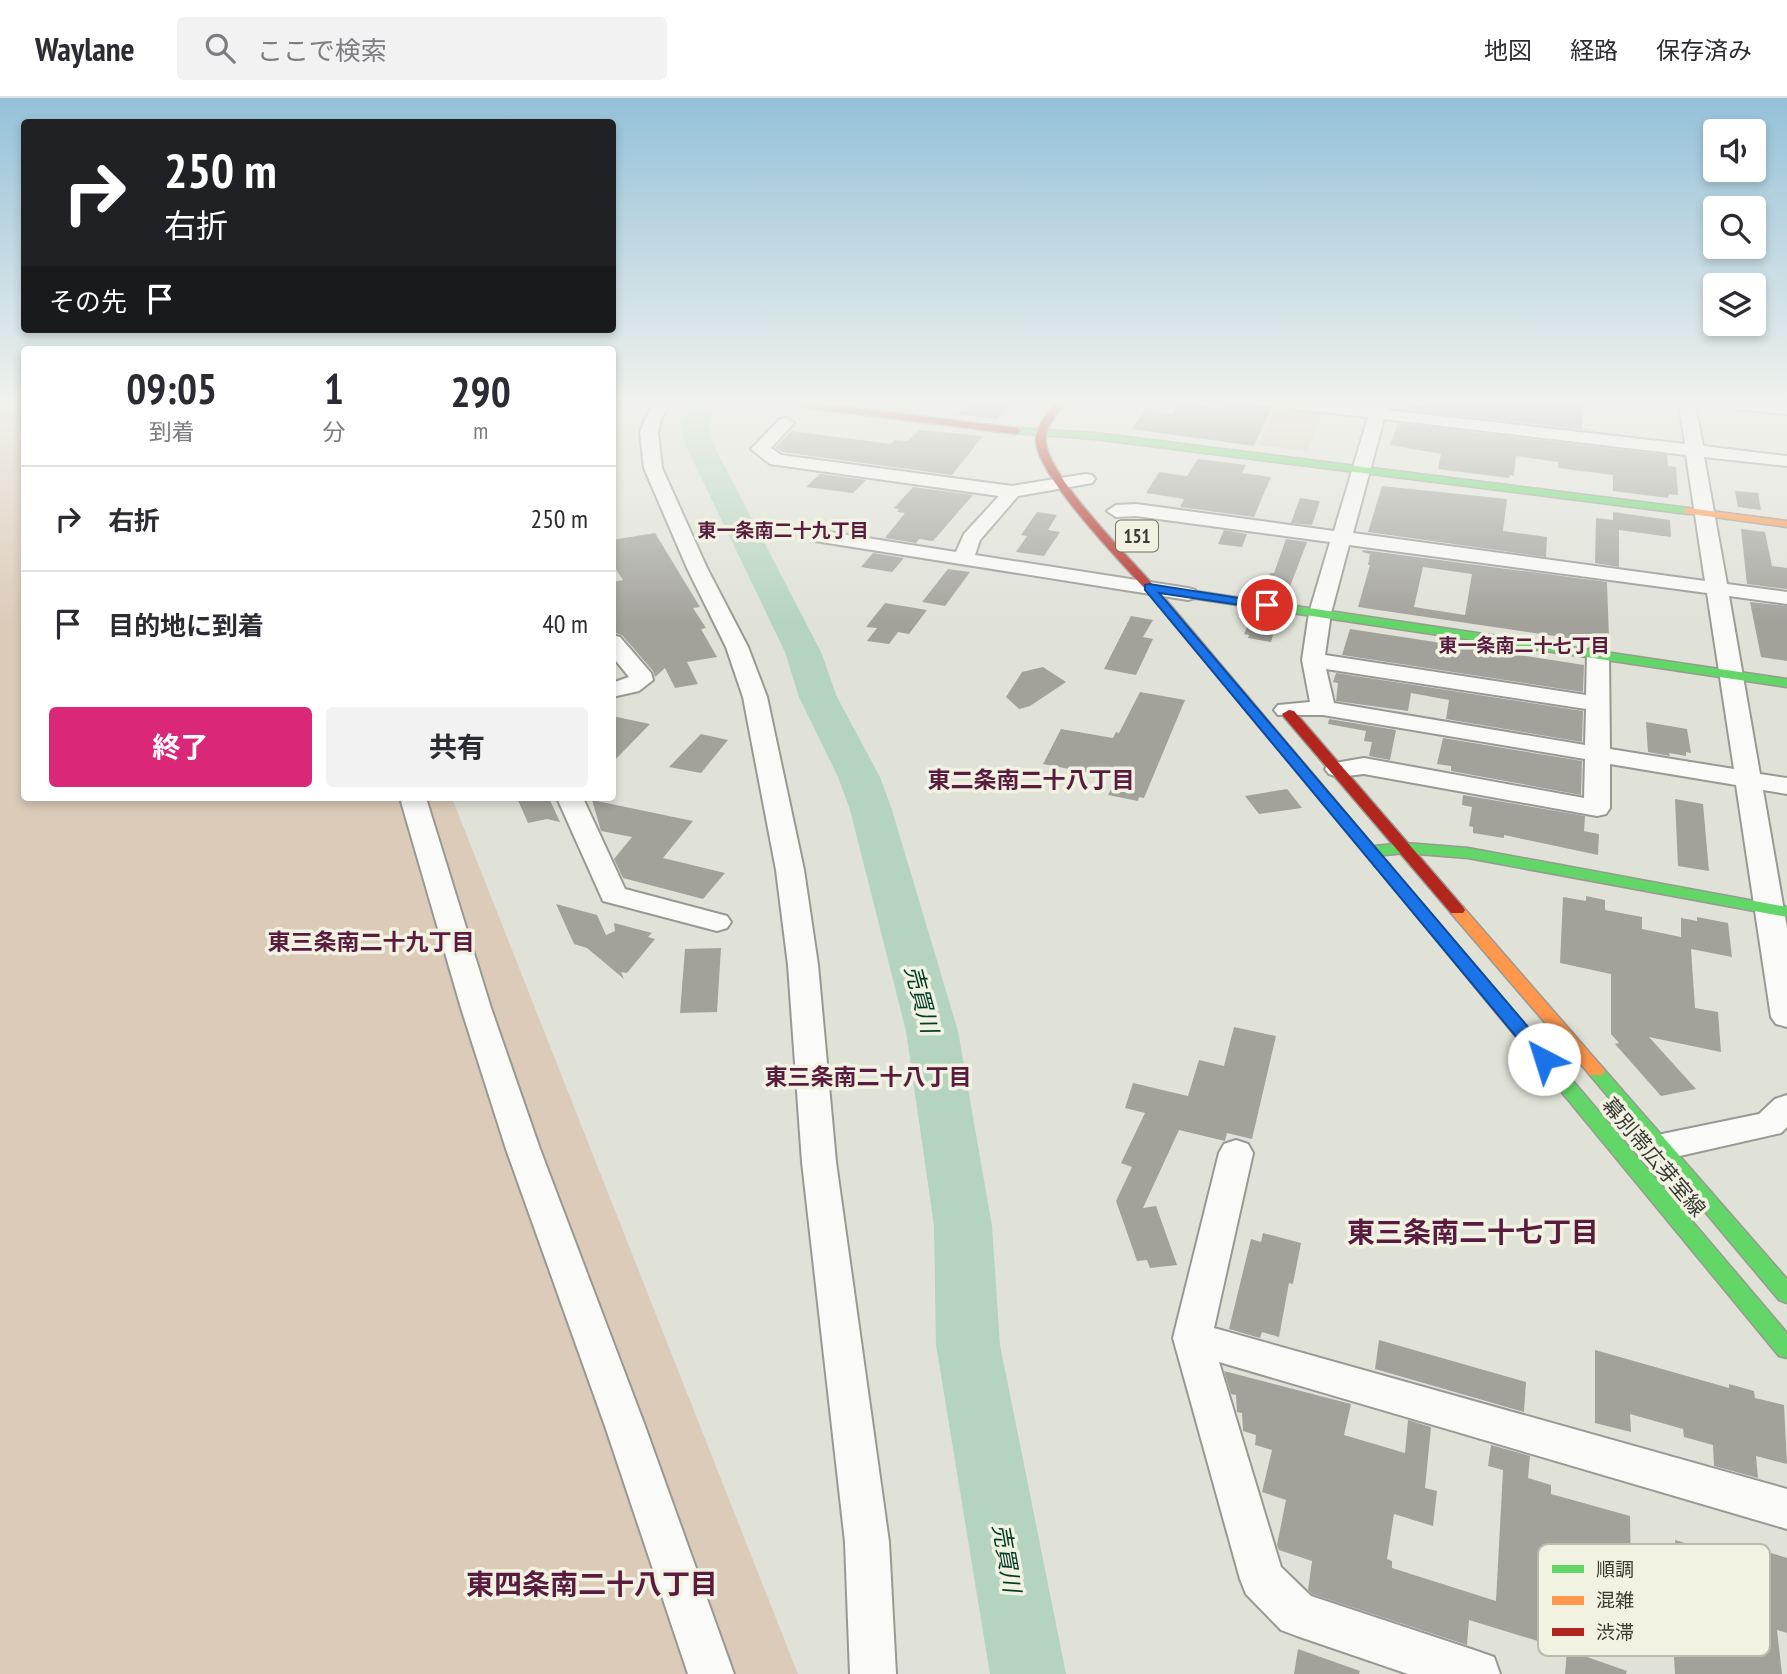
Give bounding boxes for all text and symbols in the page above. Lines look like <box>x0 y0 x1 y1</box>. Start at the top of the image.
search box <box>177 17 667 80</box>
text: Waylane <box>35 27 135 70</box>
icon: search <box>201 29 239 67</box>
text: ここで検索 <box>257 34 387 67</box>
text: 地図 <box>1484 35 1532 66</box>
text: 経路 <box>1570 35 1618 66</box>
text: 保存済み <box>1656 35 1752 66</box>
map controls <box>1703 119 1766 336</box>
button: sound <box>1703 119 1766 182</box>
text: 250 m <box>164 138 277 202</box>
icon: right <box>49 147 140 238</box>
button: search <box>1703 196 1766 259</box>
text: 右折 <box>164 204 228 246</box>
button: layers <box>1703 273 1766 336</box>
icon: arrive <box>141 280 179 318</box>
text: その先 <box>49 285 127 318</box>
text: 09:05 <box>126 361 217 416</box>
text: 1 <box>324 361 344 416</box>
text: 290 <box>451 364 511 419</box>
text: m <box>473 416 488 445</box>
text: 到着 <box>149 417 195 446</box>
text: 分 <box>322 417 345 446</box>
icon: right <box>49 500 87 538</box>
text: 250 m <box>530 502 588 535</box>
text: 右折 <box>108 504 160 537</box>
district label: 東一条南二十九丁目 <box>697 518 869 542</box>
road number: 151 <box>1116 520 1158 551</box>
pin <box>1237 575 1297 635</box>
icon: arrive <box>1248 586 1286 624</box>
icon: arrive <box>49 605 87 643</box>
text: 40 m <box>542 607 588 640</box>
text: 目的地に到着 <box>108 609 264 642</box>
district label: 東一条南二十七丁目 <box>1438 633 1610 657</box>
button: 終了 <box>49 707 312 787</box>
button: 共有 <box>326 707 588 787</box>
district label: 東二条南二十八丁目 <box>928 765 1135 794</box>
district label: 東三条南二十九丁目 <box>268 927 475 956</box>
water label: 売買川 <box>899 962 946 1039</box>
position arrow <box>1507 1022 1581 1096</box>
district label: 東三条南二十八丁目 <box>765 1062 972 1091</box>
street label: 幕別帯広芽室線 <box>1596 1092 1712 1222</box>
district label: 東三条南二十七丁目 <box>1347 1213 1599 1250</box>
water label: 売買川 <box>987 1522 1028 1597</box>
legend <box>1538 1544 1770 1656</box>
text: 順調 <box>1596 1557 1634 1581</box>
district label: 東四条南二十八丁目 <box>466 1565 718 1602</box>
text: 混雑 <box>1596 1588 1634 1612</box>
text: 渋滞 <box>1596 1620 1634 1644</box>

